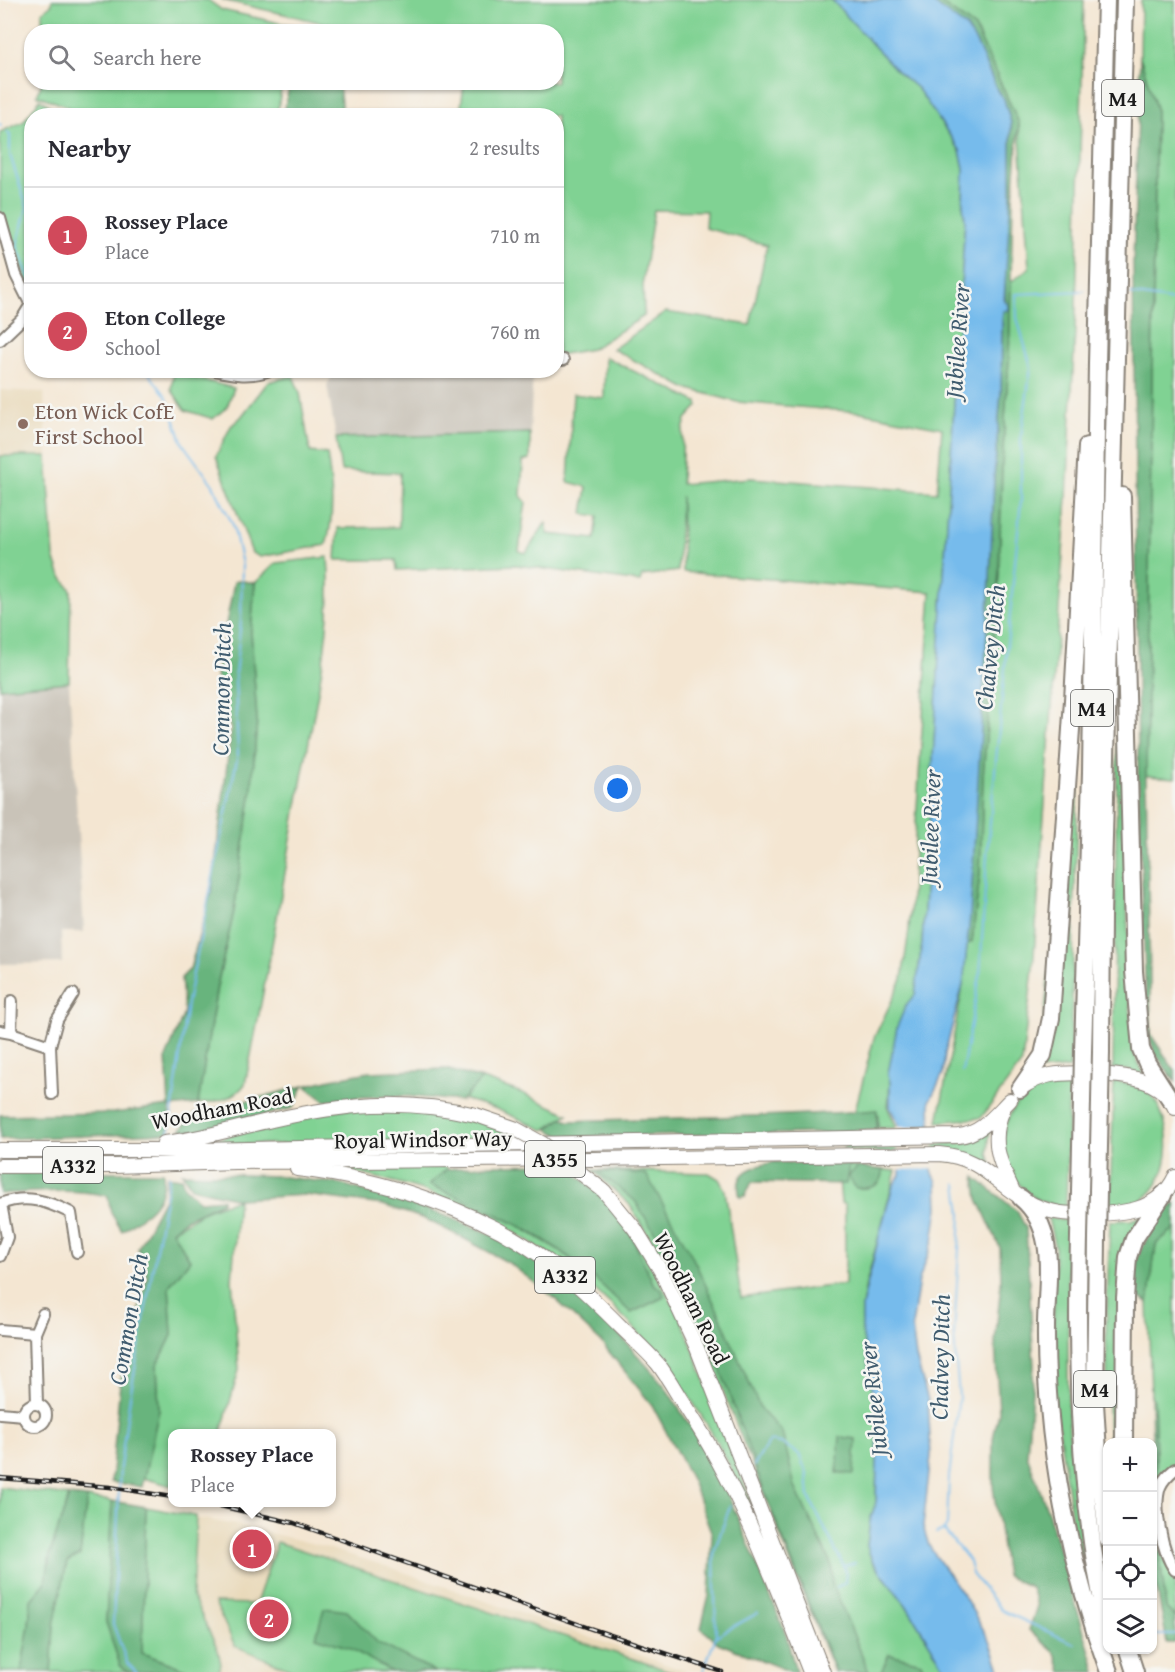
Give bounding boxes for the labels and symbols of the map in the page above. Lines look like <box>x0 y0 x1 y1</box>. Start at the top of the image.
road number: M4 <box>1102 80 1144 116</box>
water label: Jubilee River <box>935 281 979 404</box>
place label: Eton Wick CofE First School <box>35 395 174 452</box>
marker: Eton Wick CofE First School <box>16 417 30 431</box>
water label: Chalvey Ditch <box>966 583 1014 711</box>
water label: Common Ditch <box>202 622 240 756</box>
road number: M4 <box>1071 690 1113 726</box>
water label: Jubilee River <box>910 768 950 889</box>
your location <box>603 774 632 803</box>
street label: Woodham Road <box>148 1079 296 1137</box>
street label: Royal Windsor Way <box>334 1121 512 1157</box>
road number: A355 <box>525 1141 585 1177</box>
road number: A332 <box>43 1147 103 1183</box>
street label: Woodham Road <box>646 1226 738 1370</box>
water label: Common Ditch <box>99 1250 157 1388</box>
road number: A332 <box>535 1257 595 1293</box>
water label: Chalvey Ditch <box>921 1294 959 1420</box>
water label: Jubilee River <box>849 1339 897 1462</box>
road number: M4 <box>1074 1371 1116 1407</box>
pin: 1 <box>232 1526 272 1572</box>
pin: 2 <box>250 1596 288 1642</box>

